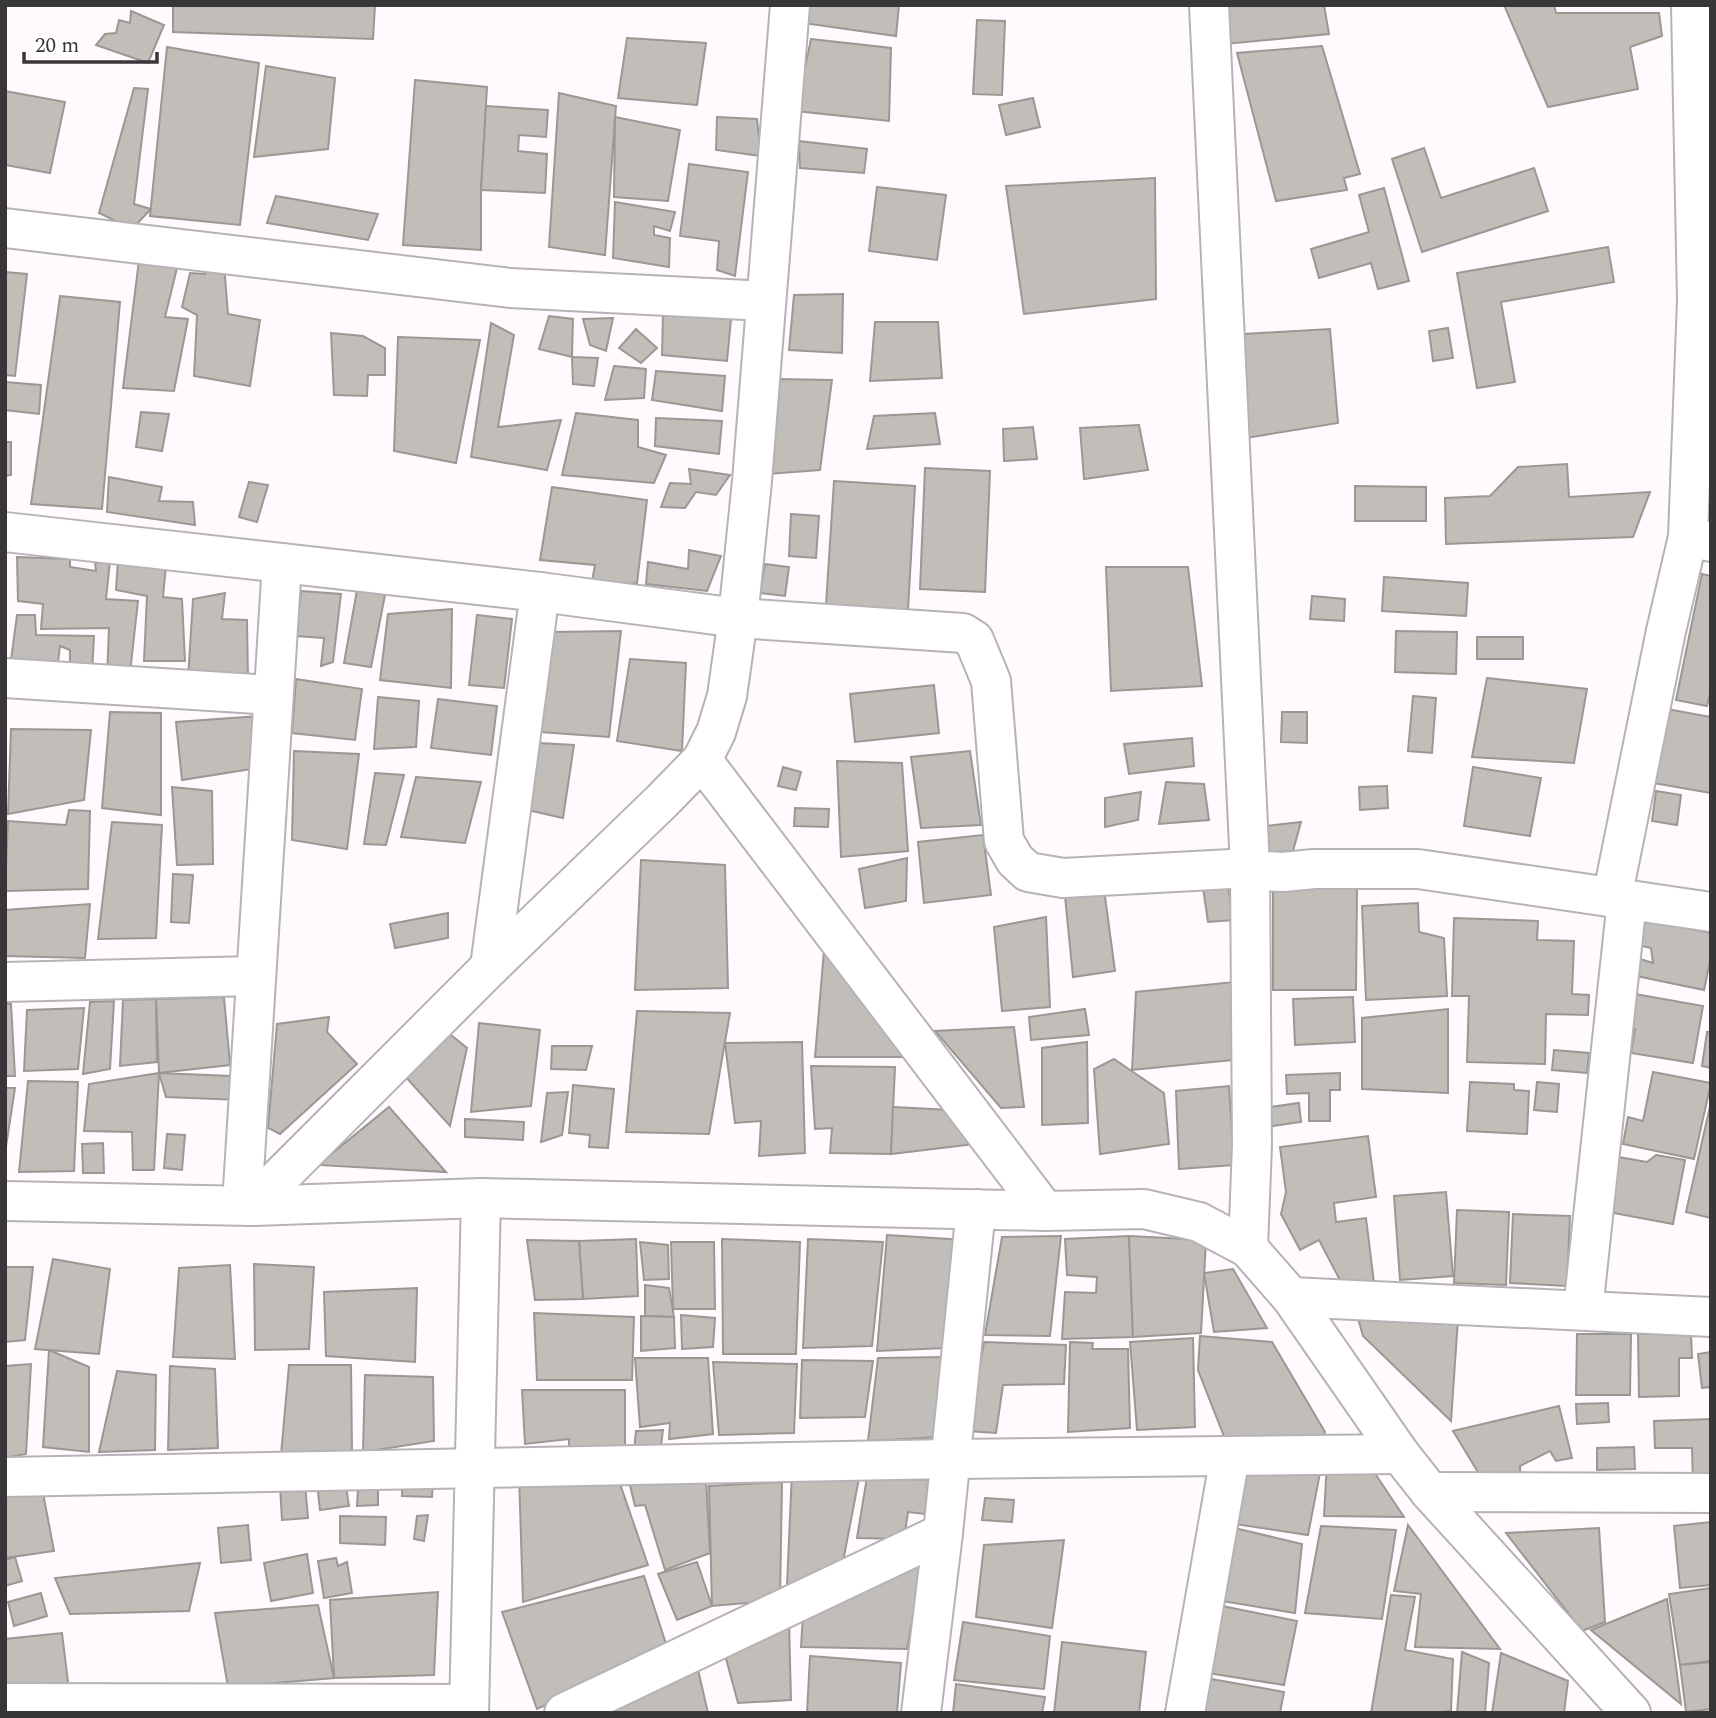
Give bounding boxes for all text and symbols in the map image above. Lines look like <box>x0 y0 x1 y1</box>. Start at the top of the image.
scale bar <box>24 21 158 65</box>
text: 20 m <box>35 30 79 62</box>

